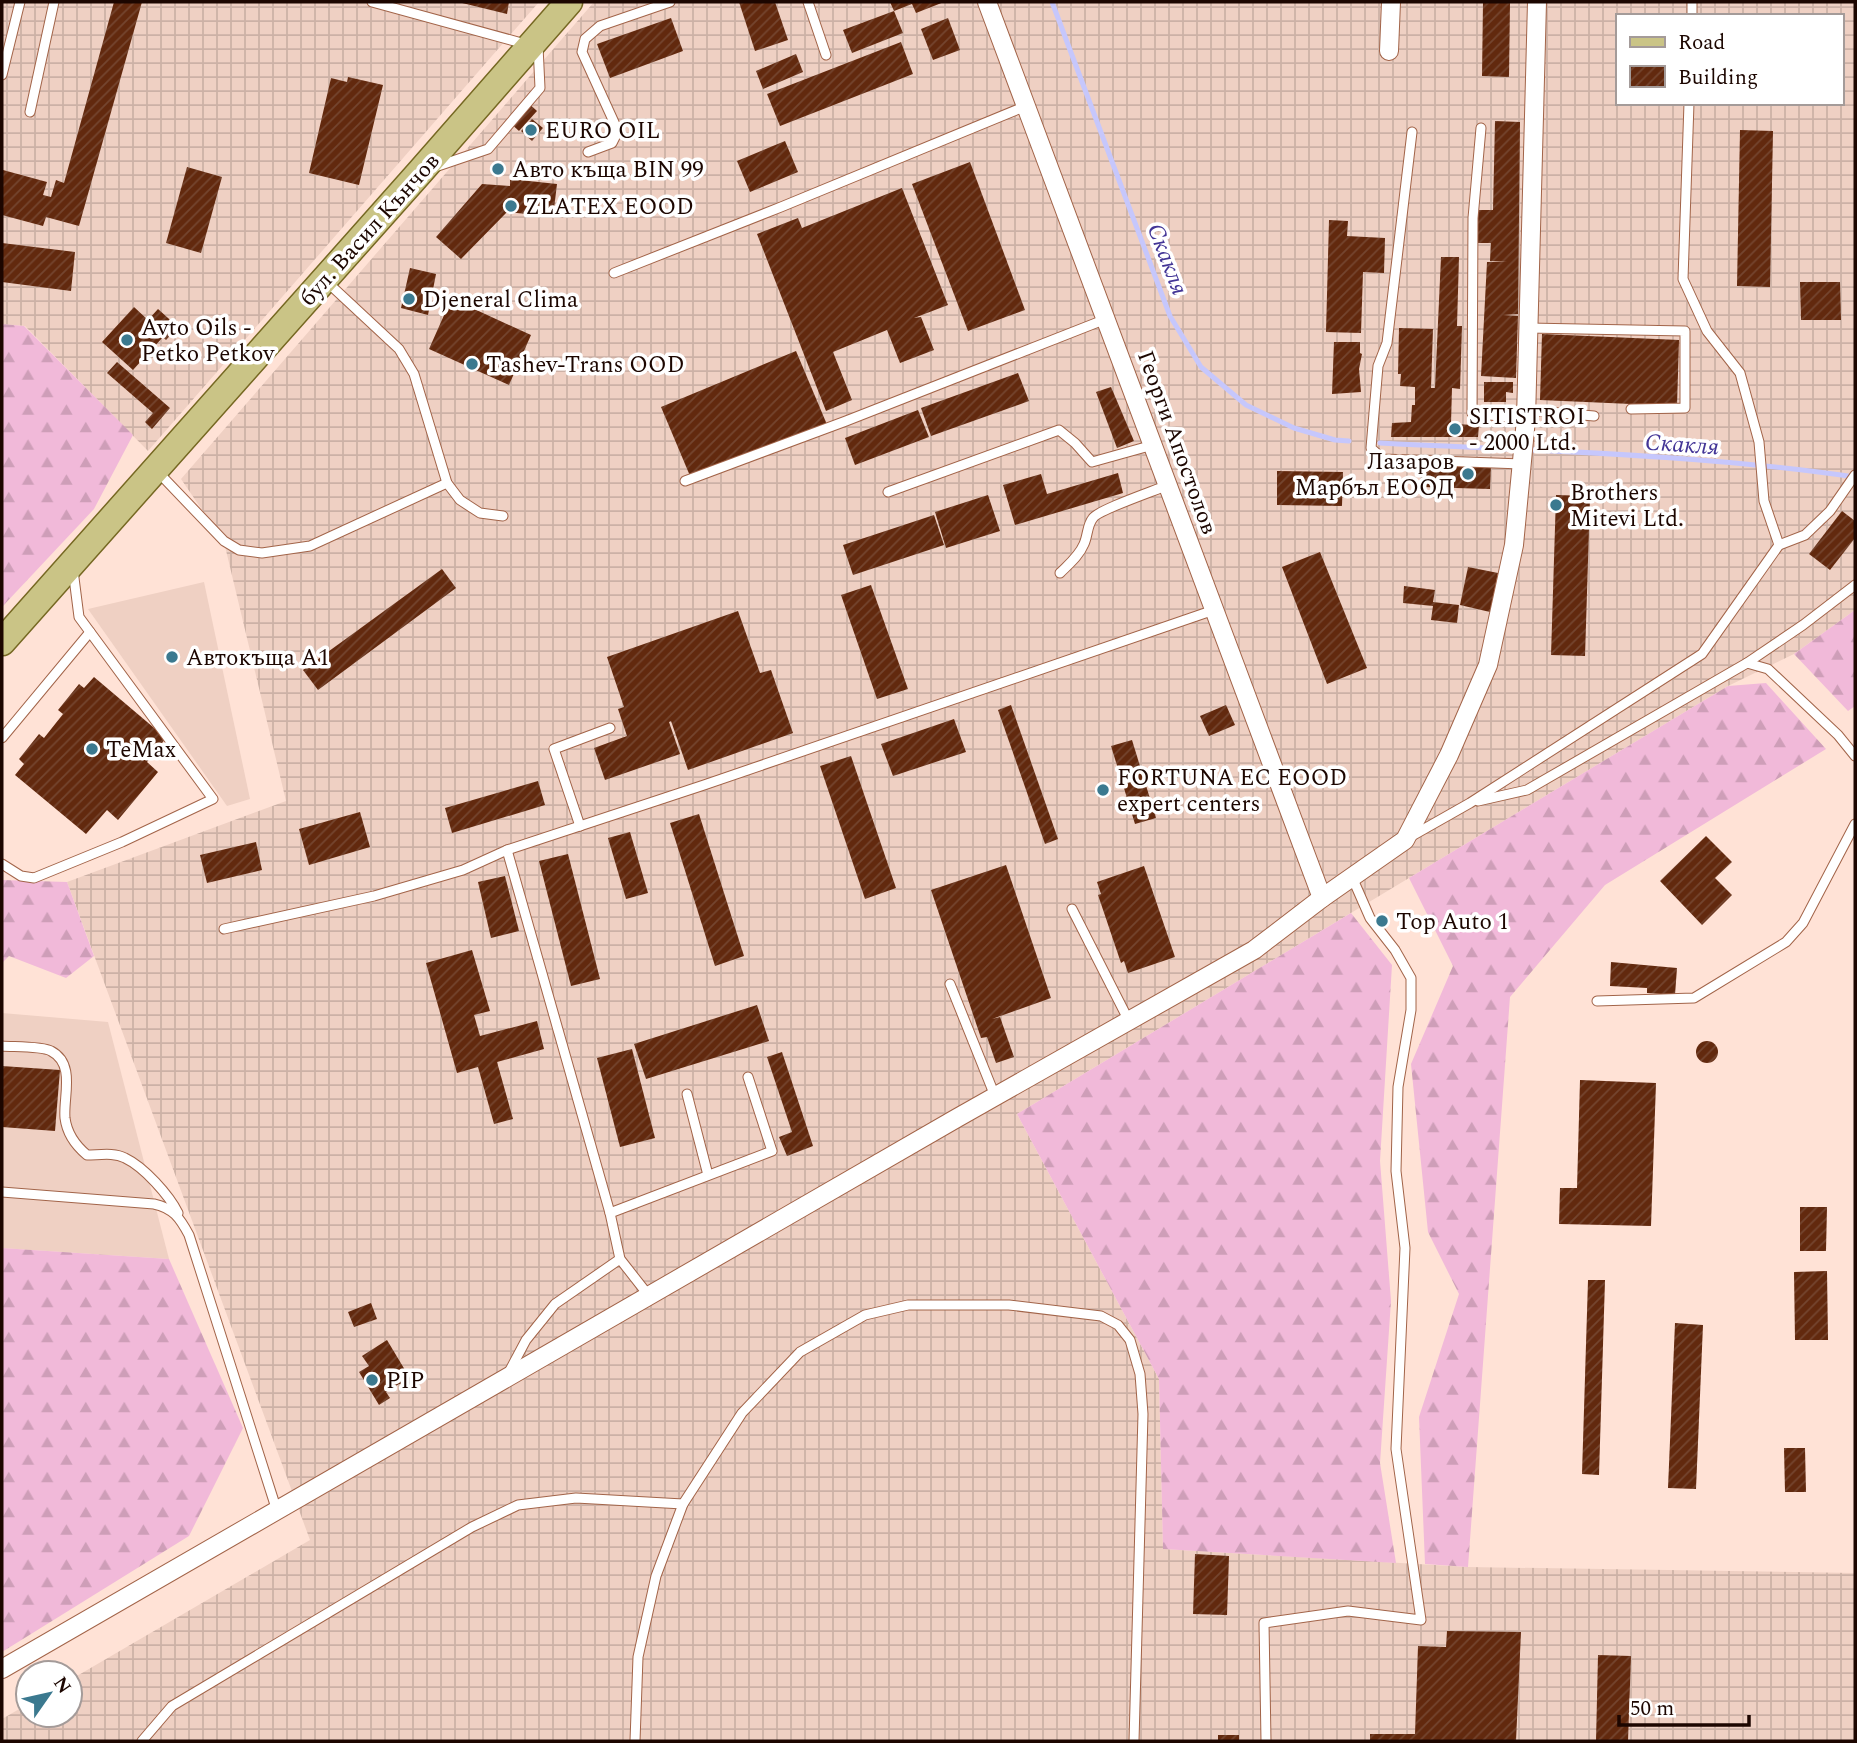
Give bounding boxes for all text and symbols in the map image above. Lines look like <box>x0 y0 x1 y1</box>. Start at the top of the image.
legend <box>1616 14 1843 105</box>
text: Road <box>1678 27 1725 59</box>
text: Building <box>1678 62 1758 94</box>
place label: EURO OIL <box>545 114 660 149</box>
marker: EURO OIL <box>523 122 539 138</box>
street label: бул. Васил Кънчов <box>292 145 449 315</box>
place label: Авто къща BIN 99 <box>512 153 704 188</box>
marker: Авто къща BIN 99 <box>490 161 506 177</box>
place label: ZLATEX EOOD <box>525 190 694 225</box>
marker: ZLATEX EOOD <box>503 198 519 214</box>
water label: Скакля <box>1137 218 1197 301</box>
place label: Djeneral Clima <box>423 283 578 318</box>
marker: Djeneral Clima <box>401 291 417 307</box>
place label: Avto Oils - Petko Petkov <box>141 311 275 372</box>
marker: Avto Oils - Petko Petkov <box>119 332 135 348</box>
street label: Георги Апостолов <box>1127 346 1226 539</box>
place label: Tashev-Trans OOD <box>486 348 684 383</box>
marker: Tashev-Trans OOD <box>464 356 480 372</box>
place label: SITISTROI - 2000 Ltd. <box>1469 400 1585 461</box>
marker: SITISTROI - 2000 Ltd. <box>1447 421 1463 437</box>
water label: Скакля <box>1644 424 1721 466</box>
place label: Лазаров Марбъл ЕООД <box>1295 445 1454 506</box>
marker: Лазаров Марбъл ЕООД <box>1460 466 1476 482</box>
place label: Brothers Mitevi Ltd. <box>1570 476 1684 537</box>
marker: Brothers Mitevi Ltd. <box>1548 497 1564 513</box>
place label: Автокъща А1 <box>186 641 330 676</box>
marker: Автокъща А1 <box>164 649 180 665</box>
place label: TeMax <box>106 733 176 768</box>
marker: TeMax <box>84 741 100 757</box>
place label: FORTUNA EC EOOD expert centers <box>1117 761 1347 822</box>
marker: FORTUNA EC EOOD expert centers <box>1095 782 1111 798</box>
place label: Top Auto 1 <box>1396 905 1509 940</box>
marker: Top Auto 1 <box>1374 913 1390 929</box>
place label: PIP <box>386 1364 424 1399</box>
marker: PIP <box>364 1372 380 1388</box>
north arrow <box>14 1659 84 1729</box>
text: N <box>45 1671 78 1700</box>
scale bar <box>1619 1684 1748 1728</box>
text: 50 m <box>1630 1693 1674 1725</box>

